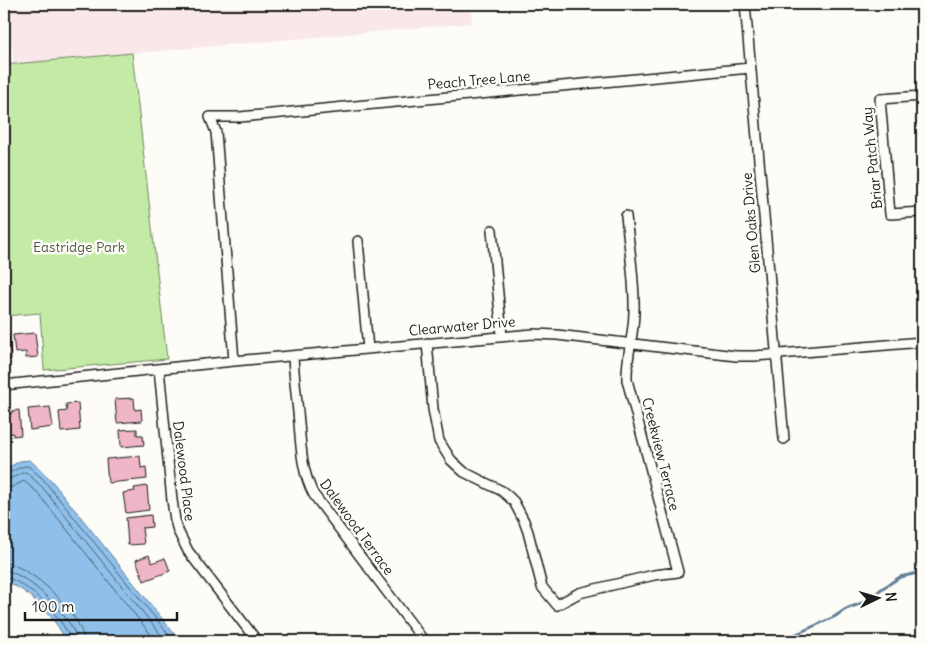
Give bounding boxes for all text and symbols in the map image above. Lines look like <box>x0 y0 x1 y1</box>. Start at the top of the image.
street label: Peach Tree Lane <box>427 67 531 93</box>
street label: Briar Patch Way <box>858 106 886 210</box>
street label: Glen Oaks Drive <box>738 172 764 274</box>
park label: Eastridge Park <box>33 238 125 256</box>
street label: Clearwater Drive <box>408 312 516 340</box>
street label: Creekview Terrace <box>638 396 684 512</box>
street label: Dalewood Place <box>169 420 199 522</box>
street label: Dalewood Terrace <box>316 475 398 579</box>
north arrow <box>854 572 904 622</box>
scale bar <box>25 590 178 622</box>
text: N <box>882 591 900 602</box>
text: 100 m <box>32 597 74 616</box>

